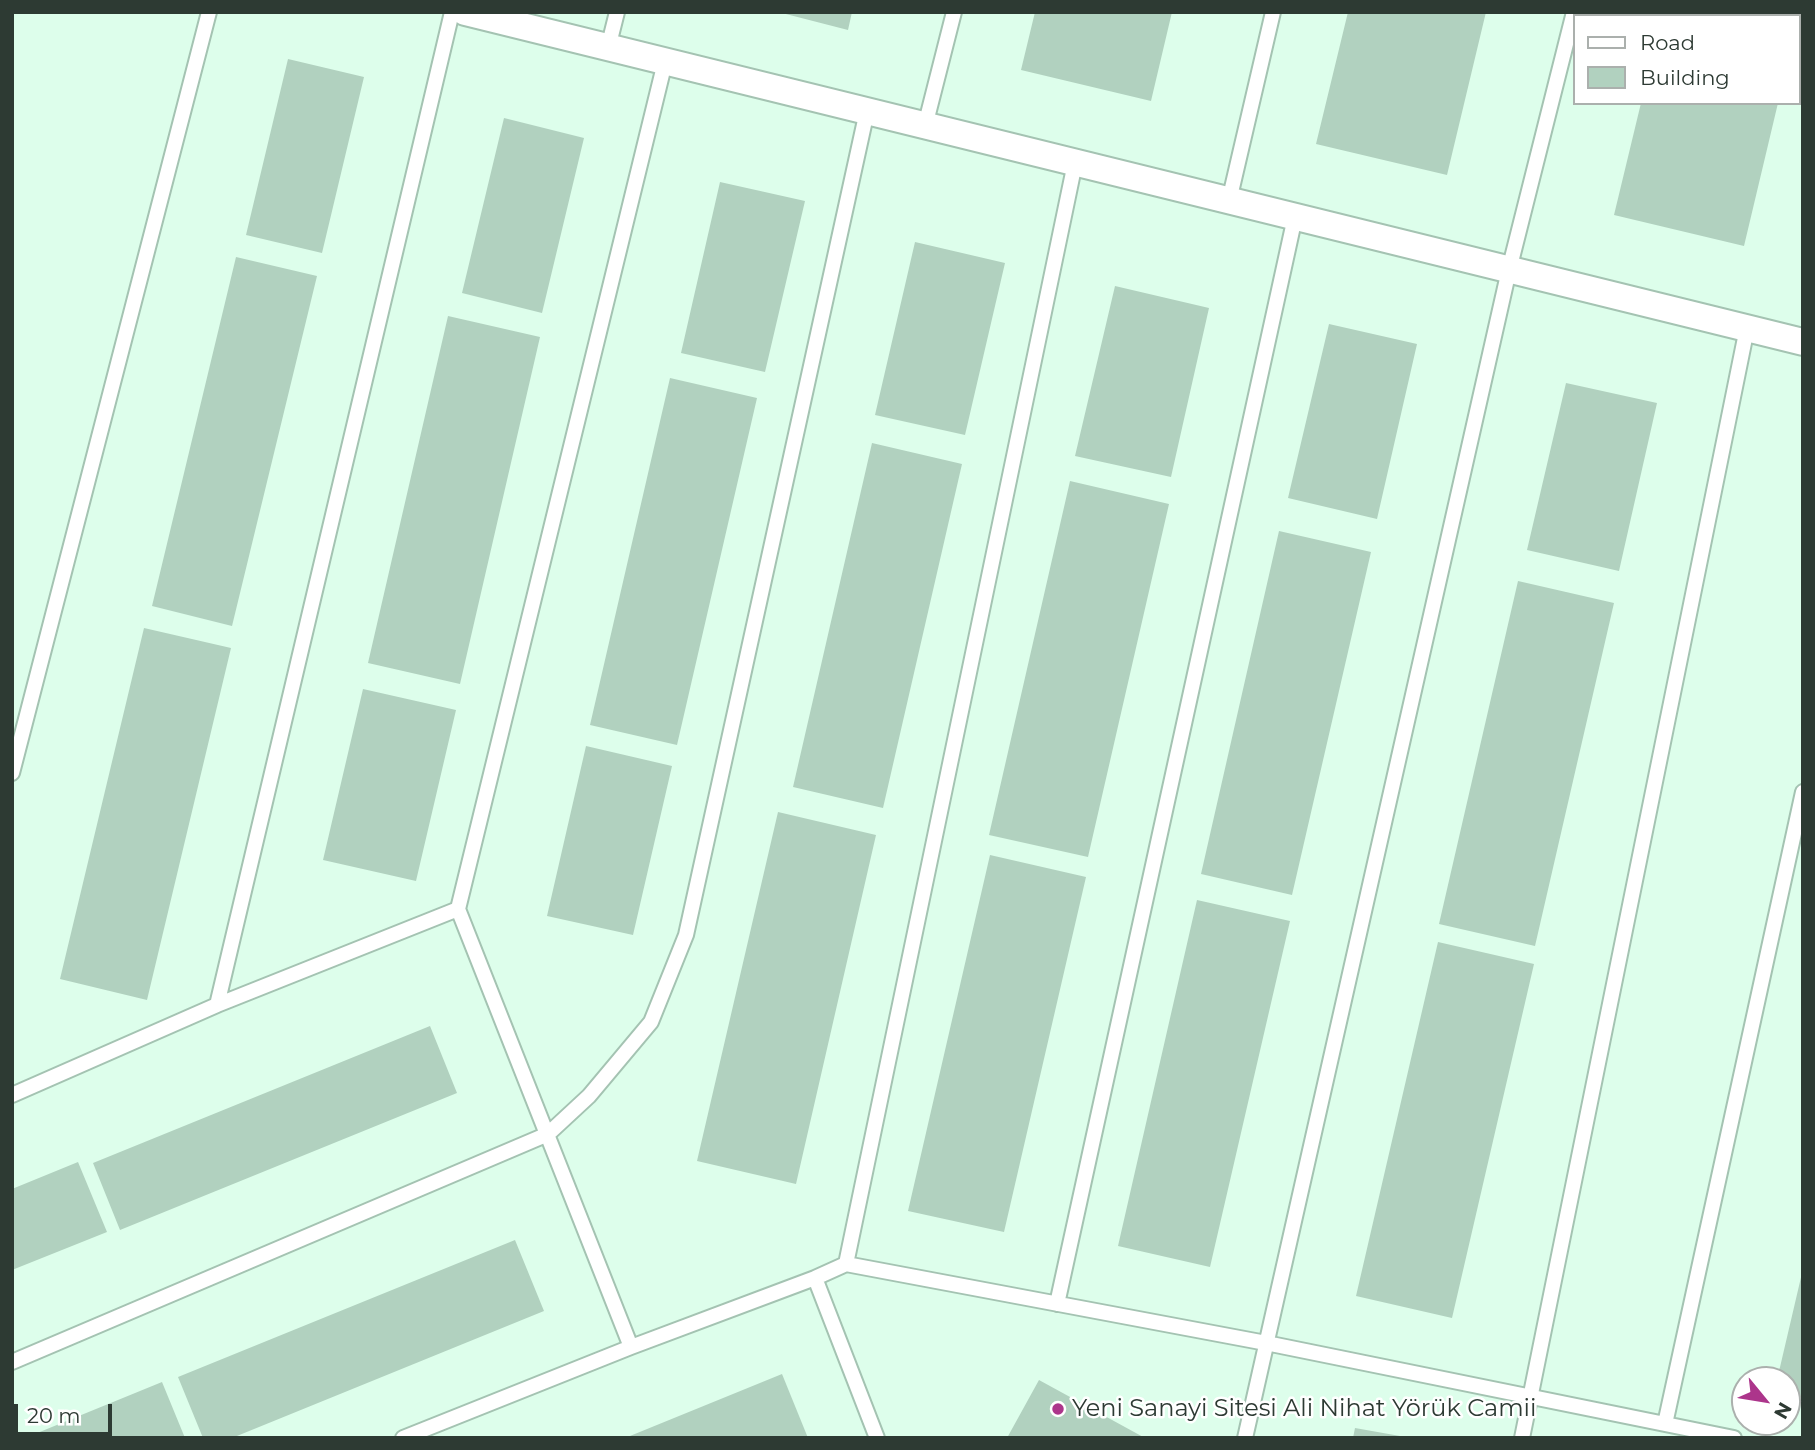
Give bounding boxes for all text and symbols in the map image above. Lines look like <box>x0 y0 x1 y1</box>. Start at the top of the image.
legend <box>1574 14 1801 105</box>
text: Road <box>1640 30 1695 55</box>
text: Building <box>1640 65 1730 90</box>
north arrow <box>1731 1366 1801 1436</box>
scale bar <box>18 1390 116 1434</box>
place label: Yeni Sanayi Sitesi Ali Nihat Yörük Camii <box>1072 1395 1537 1423</box>
text: N <box>1769 1398 1797 1423</box>
marker: Yeni Sanayi Sitesi Ali Nihat Yörük Camii <box>1050 1401 1066 1417</box>
text: 20 m <box>27 1403 81 1428</box>

